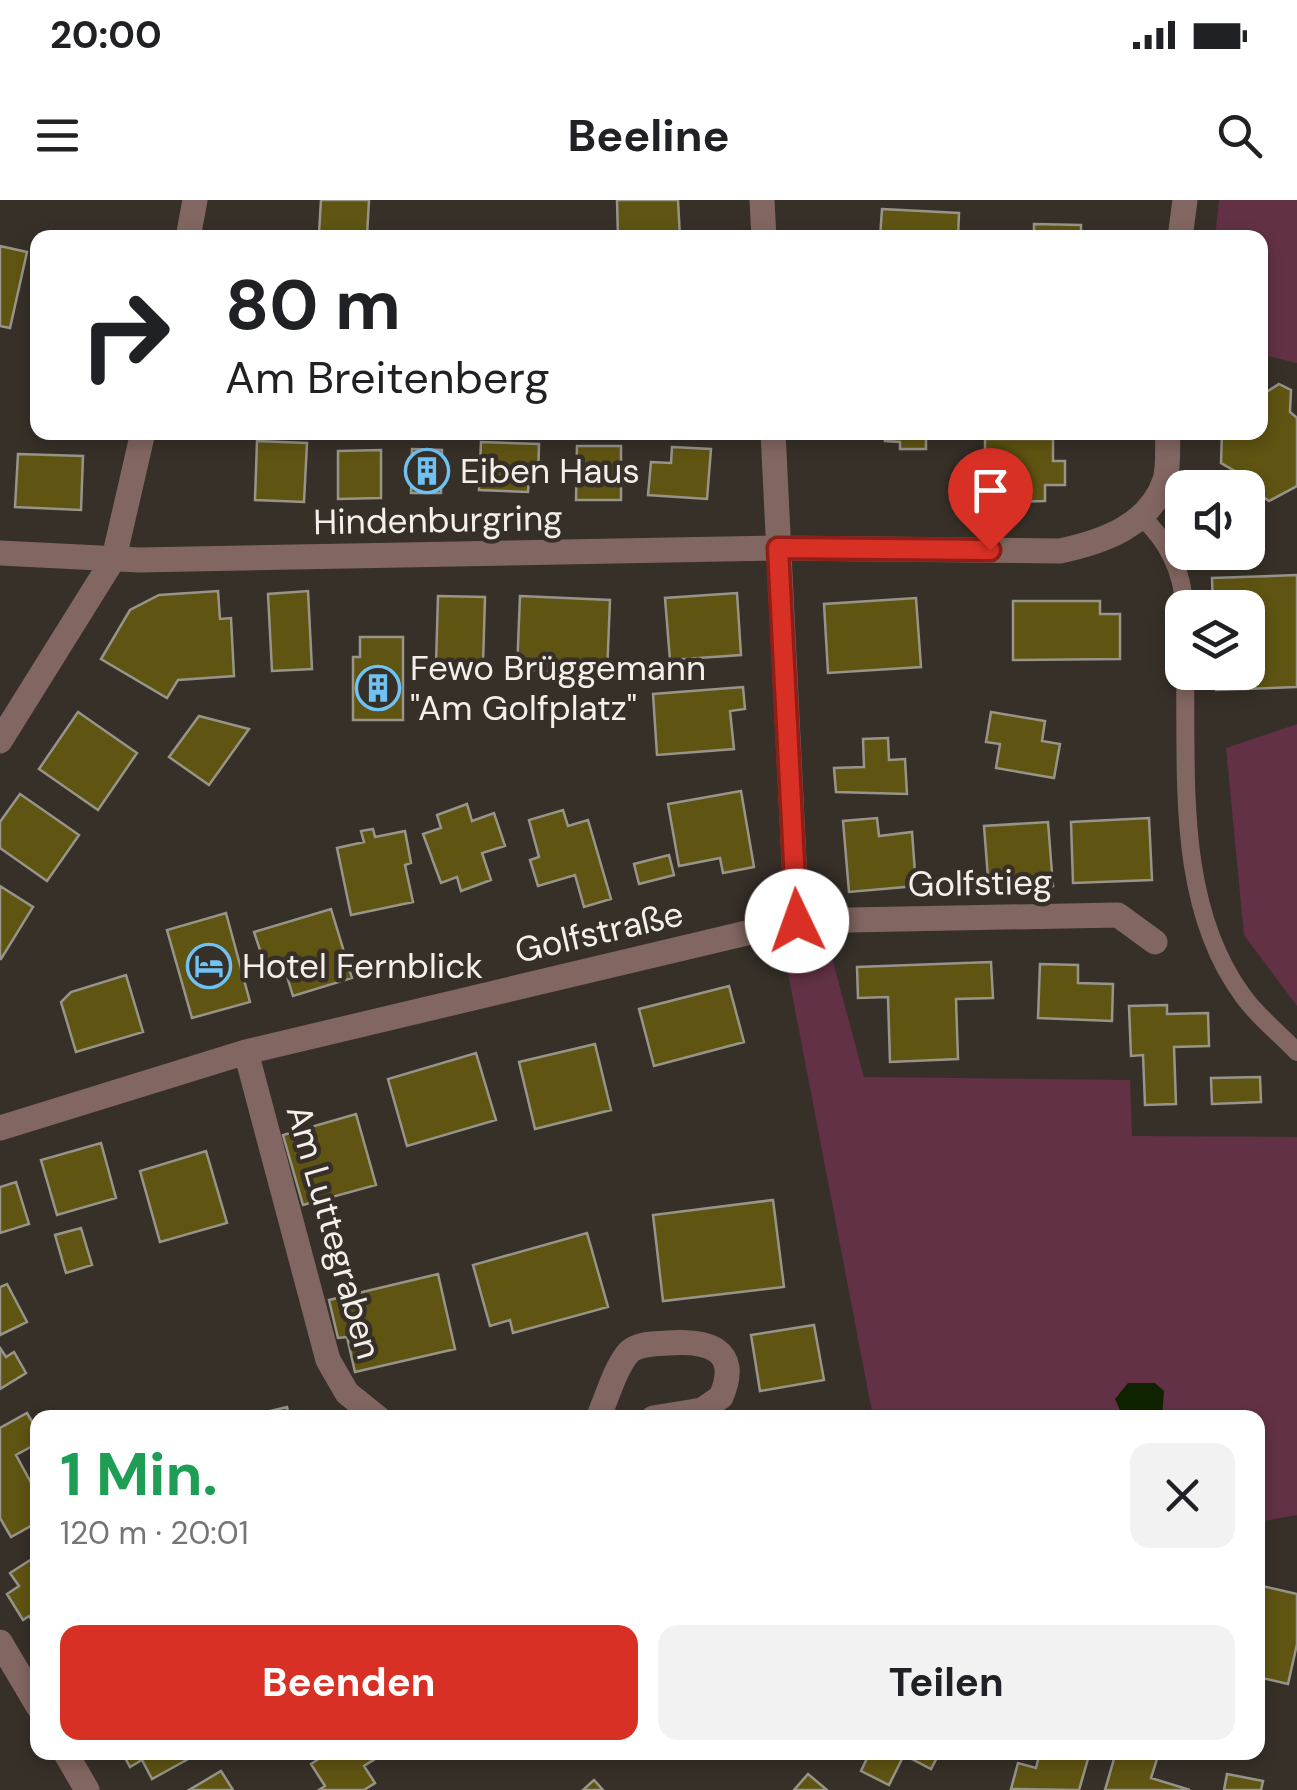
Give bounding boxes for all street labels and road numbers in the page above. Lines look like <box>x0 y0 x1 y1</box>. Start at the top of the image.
street label: Hindenburgring <box>313 495 563 545</box>
street label: Golfstieg <box>907 859 1053 907</box>
street label: Golfstraße <box>510 890 688 974</box>
street label: Am Luttegraben <box>276 1100 392 1364</box>

